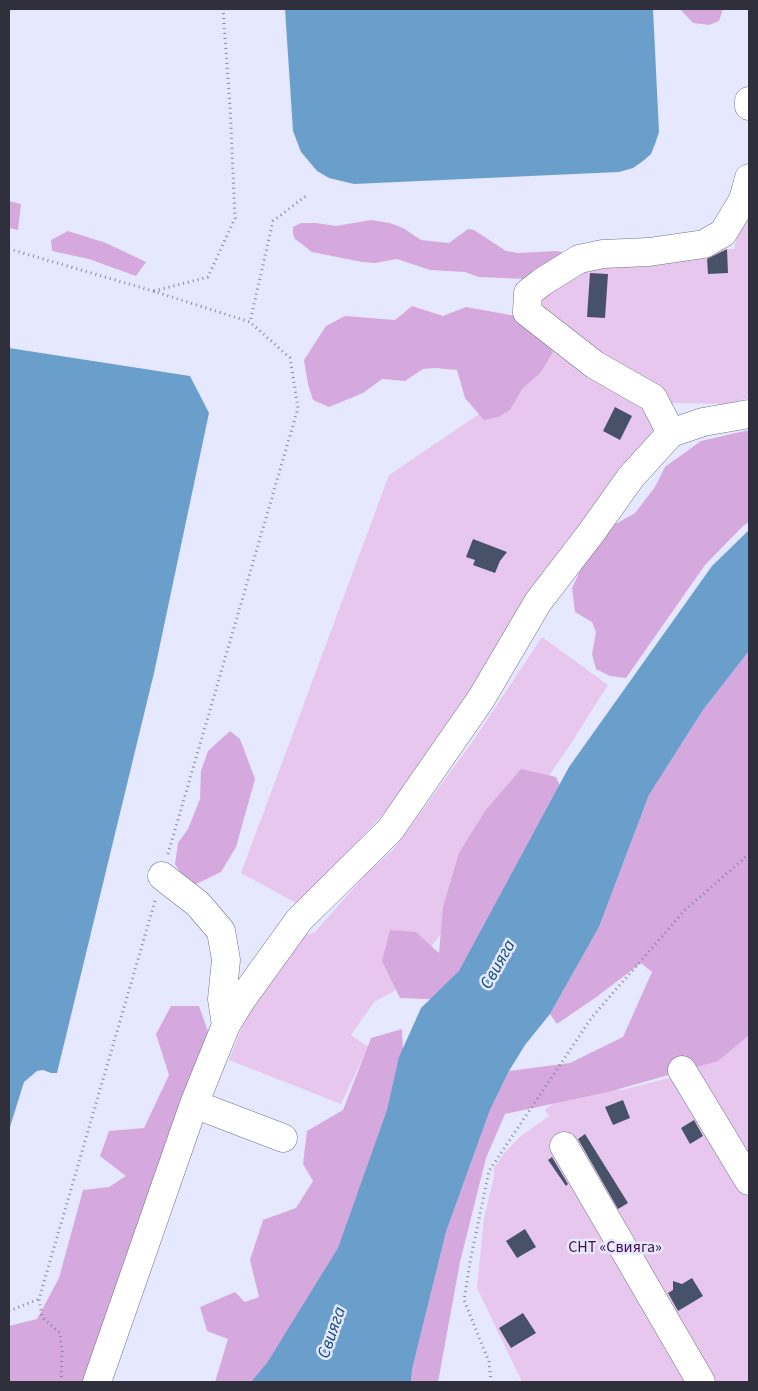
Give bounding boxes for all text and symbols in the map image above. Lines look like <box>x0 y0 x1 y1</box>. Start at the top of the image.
water label: Свияга <box>477 937 521 993</box>
park label: СНТ «Свияга» <box>568 1238 662 1258</box>
water label: Свияга <box>314 1304 352 1362</box>

